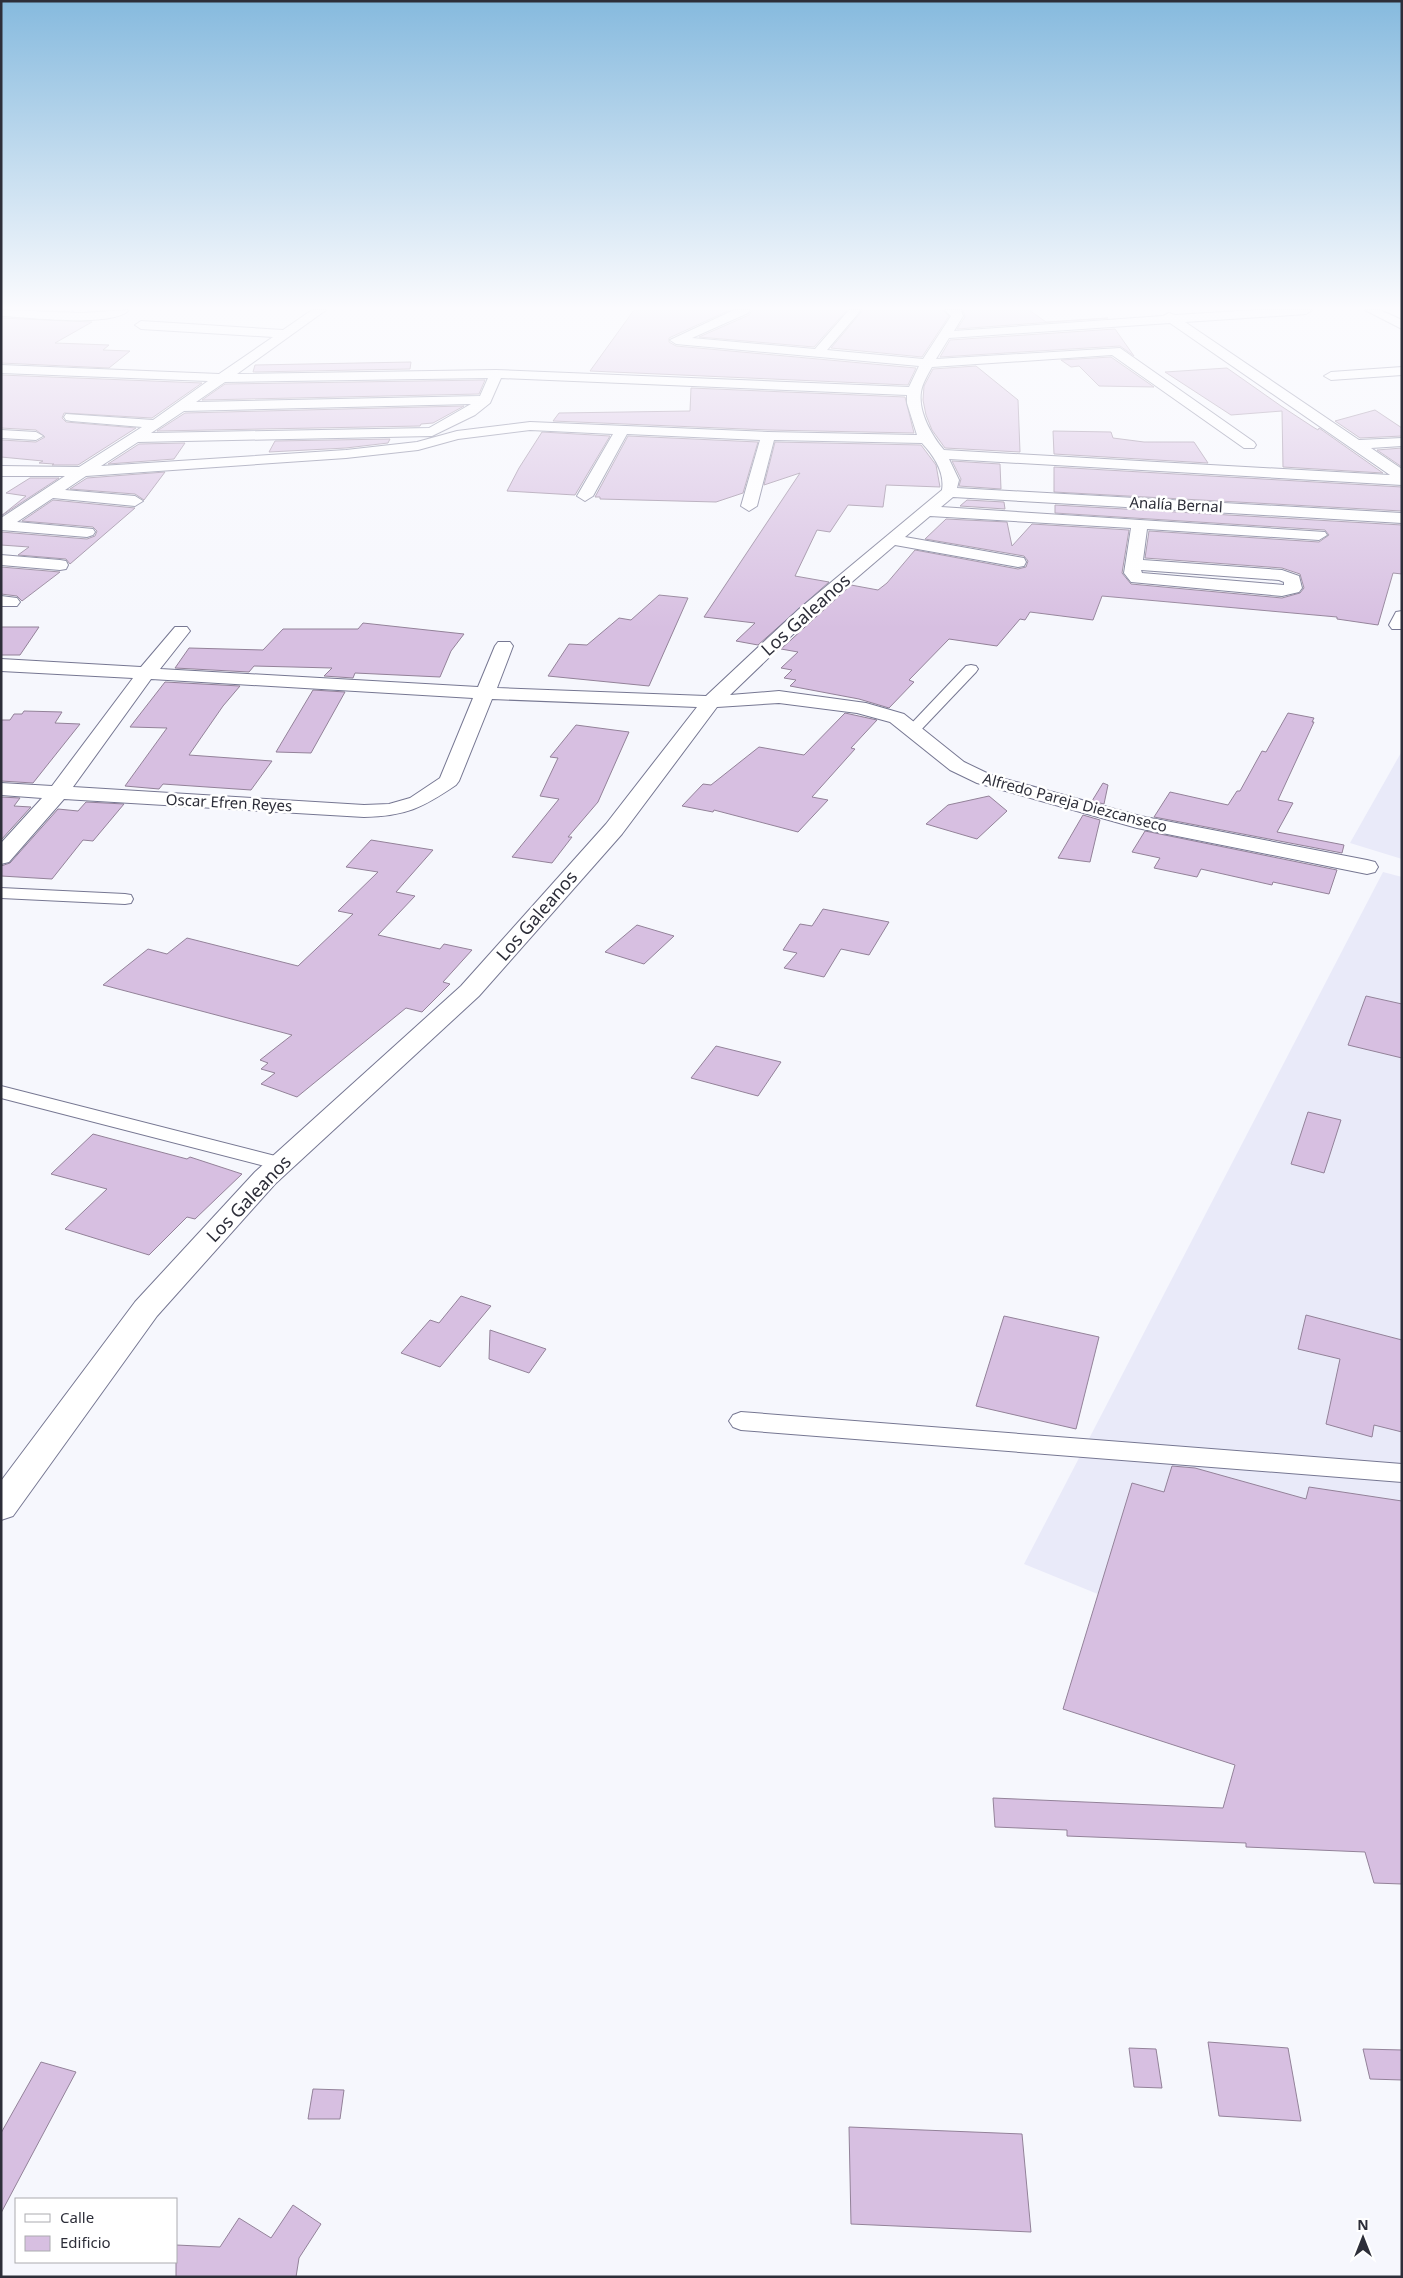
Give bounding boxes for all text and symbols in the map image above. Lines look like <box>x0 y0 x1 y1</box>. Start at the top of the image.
street label: Analía Bernal <box>1129 492 1223 516</box>
street label: Los Galeanos <box>756 568 855 661</box>
street label: Alfredo Pareja Diezcanseco <box>981 768 1170 836</box>
street label: Oscar Efren Reyes <box>165 789 293 815</box>
street label: Los Galeanos <box>490 865 582 966</box>
street label: Los Galeanos <box>201 1150 296 1247</box>
legend <box>15 2198 178 2263</box>
text: Calle <box>60 2207 94 2227</box>
north arrow <box>1338 2213 1388 2263</box>
text: N <box>1357 2215 1369 2234</box>
text: Edificio <box>60 2232 111 2252</box>

